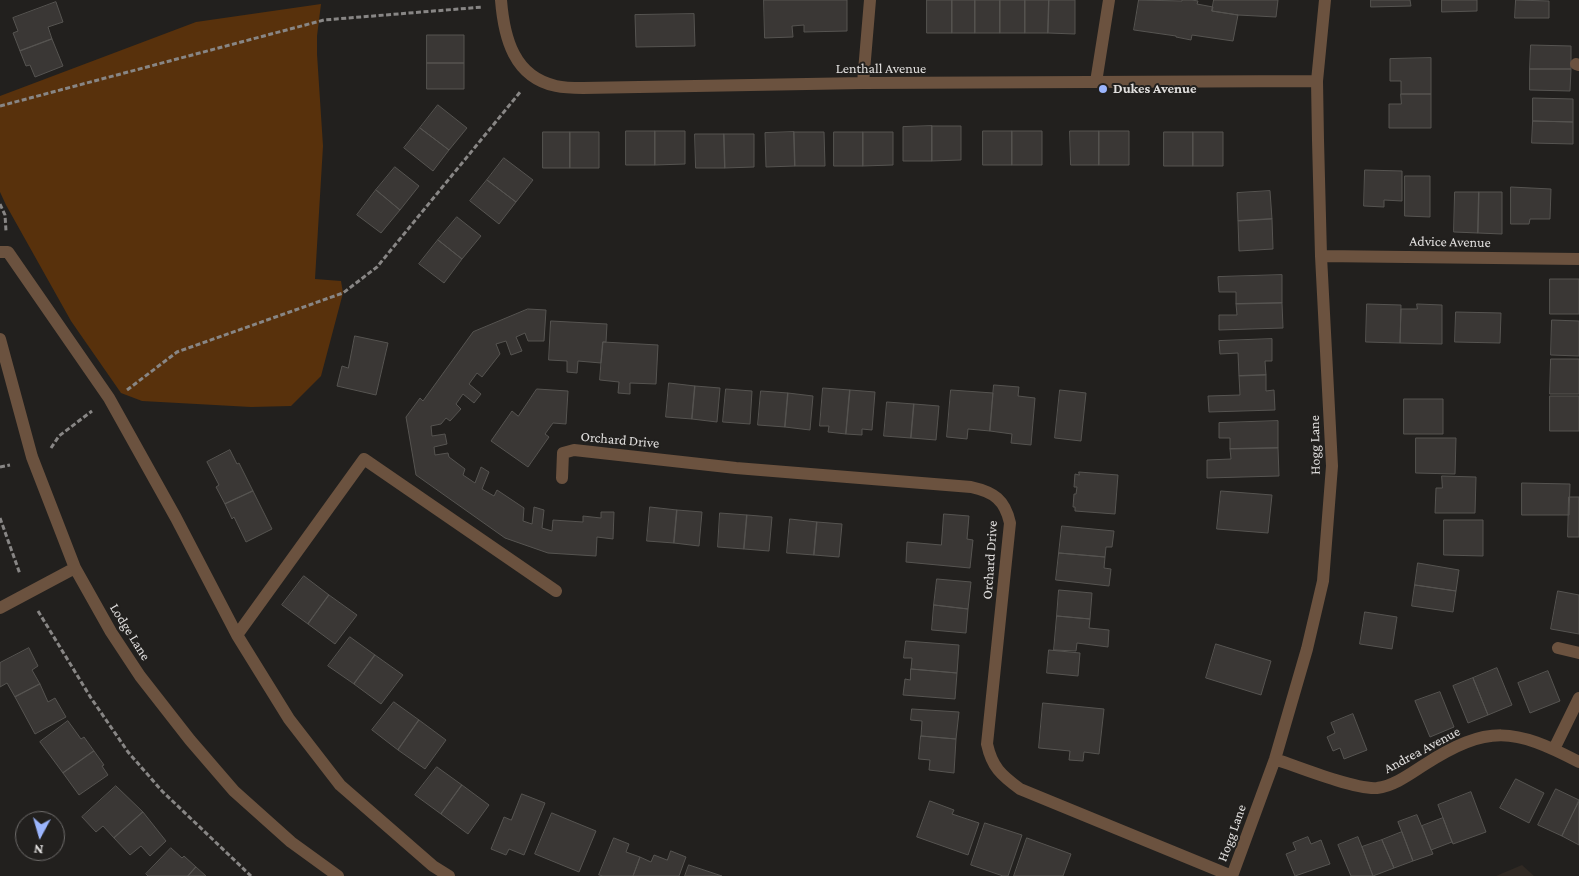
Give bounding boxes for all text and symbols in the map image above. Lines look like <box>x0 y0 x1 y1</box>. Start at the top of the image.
street label: Lenthall Avenue <box>836 61 926 77</box>
place label: Dukes Avenue <box>1113 81 1196 97</box>
marker: Dukes Avenue <box>1097 83 1109 95</box>
street label: Advice Avenue <box>1409 233 1491 251</box>
street label: Hogg Lane <box>1306 415 1324 475</box>
street label: Orchard Drive <box>580 428 660 452</box>
street label: Orchard Drive <box>979 520 1001 600</box>
street label: Lodge Lane <box>106 600 154 664</box>
street label: Andrea Avenue <box>1381 723 1463 777</box>
street label: Hogg Lane <box>1214 802 1250 864</box>
north arrow <box>15 811 65 861</box>
text: N <box>33 841 44 858</box>

